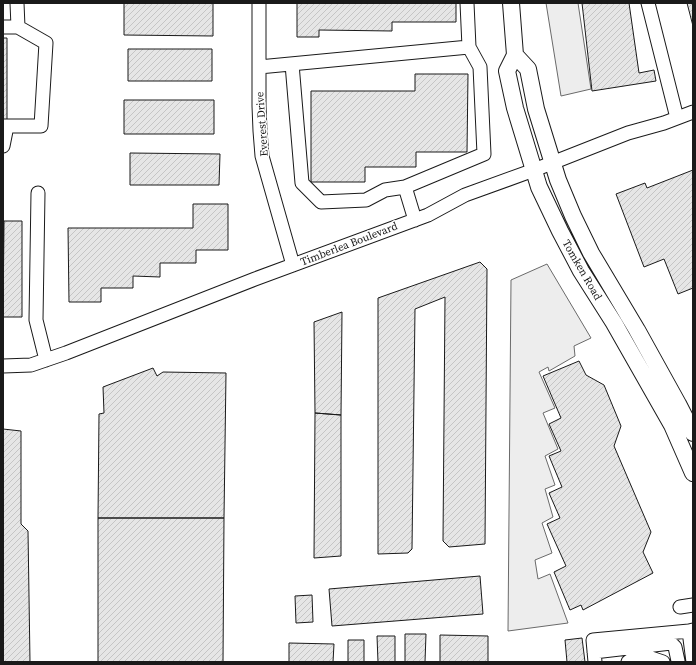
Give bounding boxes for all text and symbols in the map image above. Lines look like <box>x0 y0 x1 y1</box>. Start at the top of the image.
street label: Everest Drive <box>252 91 272 157</box>
street label: Timberlea Boulevard <box>298 218 400 269</box>
street label: Tomken Road <box>559 237 606 304</box>

